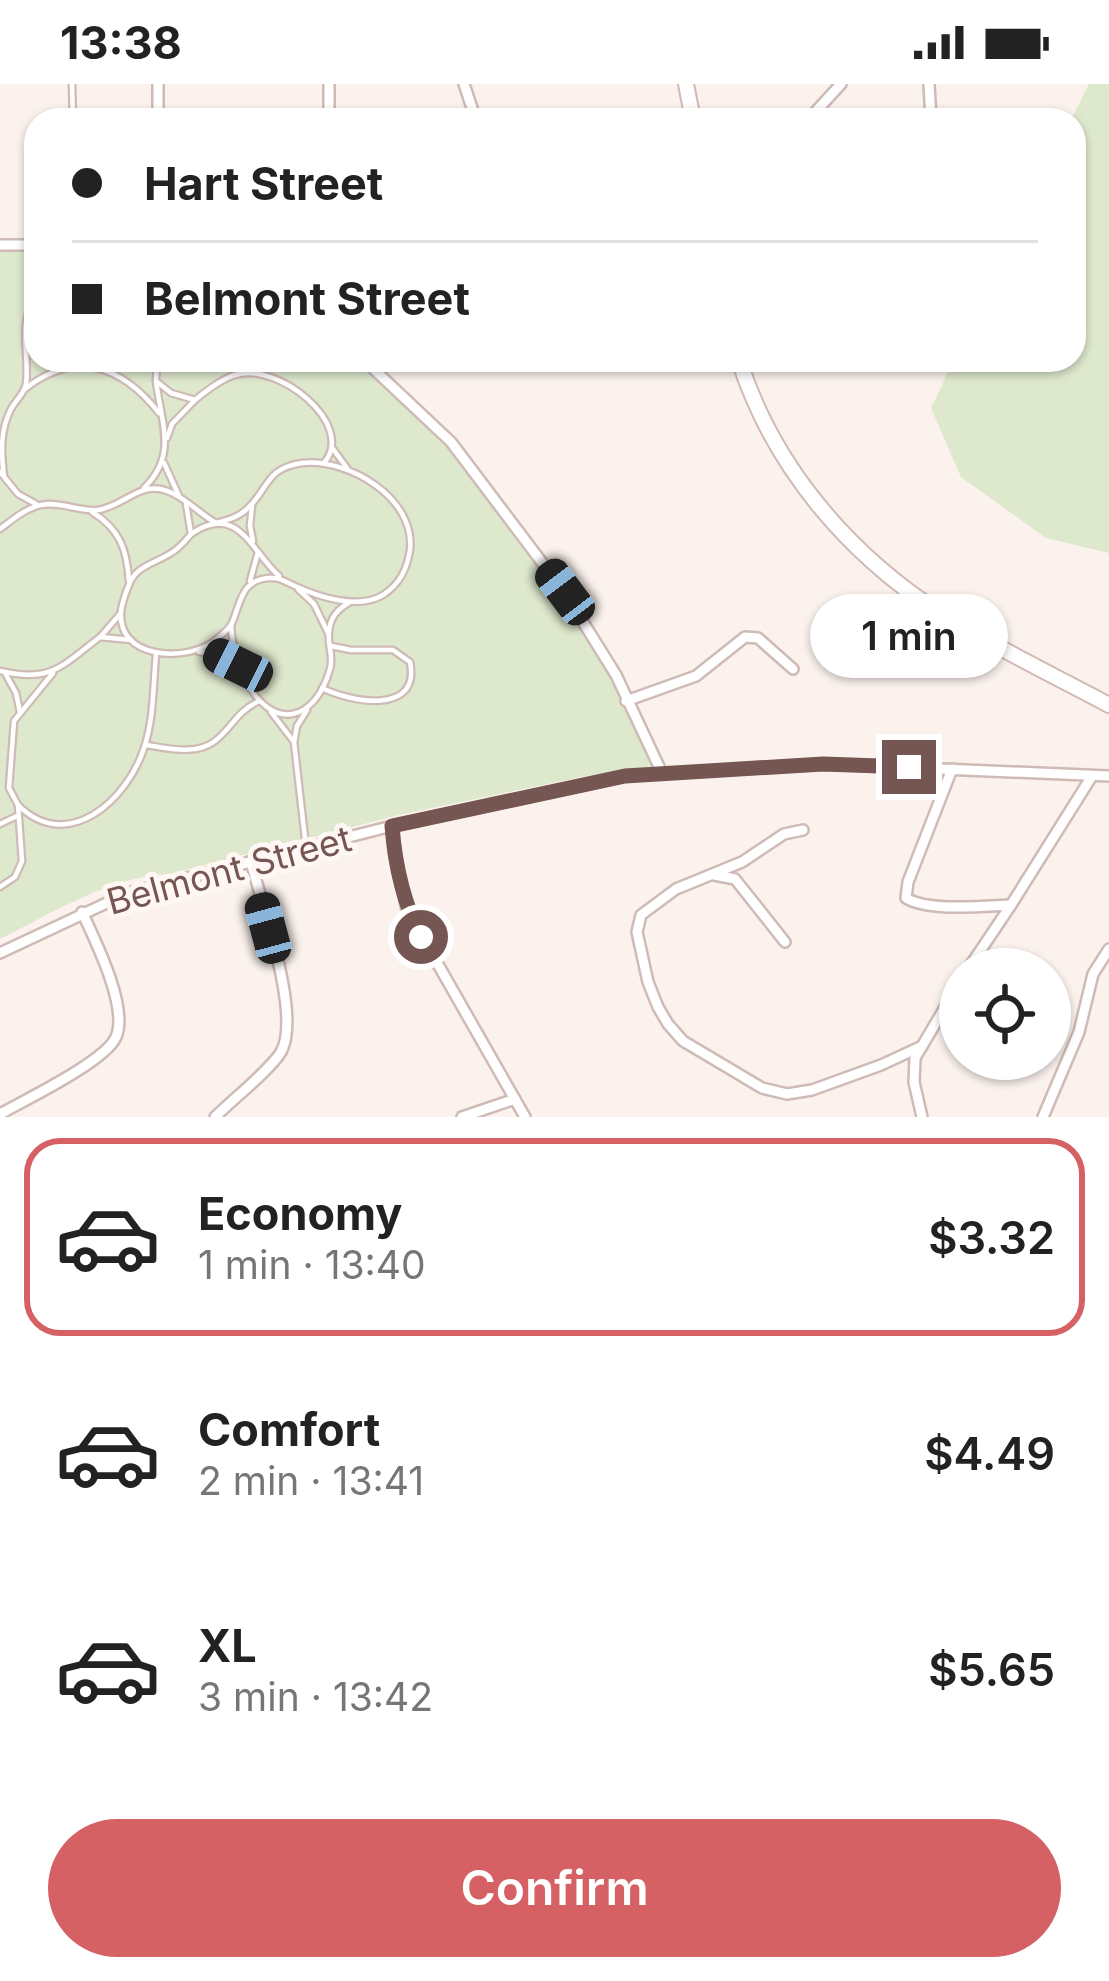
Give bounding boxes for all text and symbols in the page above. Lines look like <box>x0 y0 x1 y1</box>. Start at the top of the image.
text: 13:38 <box>60 15 182 70</box>
text: Hart Street <box>144 156 383 211</box>
text: Belmont Street <box>144 271 470 326</box>
car <box>529 552 601 632</box>
callout: 1 min <box>810 593 1008 677</box>
text: 1 min <box>861 612 957 659</box>
car <box>198 633 278 697</box>
route end <box>882 740 936 794</box>
street label: Belmont Street <box>102 816 356 924</box>
car <box>241 889 295 967</box>
route start <box>394 910 448 964</box>
map controls <box>939 948 1071 1080</box>
button: locate <box>939 948 1071 1080</box>
icon: car <box>54 1183 162 1291</box>
text: Economy <box>198 1186 402 1241</box>
text: $3.32 <box>928 1210 1055 1265</box>
text: 1 min · 13:40 <box>198 1241 426 1288</box>
icon: car <box>54 1399 162 1507</box>
text: Comfort <box>198 1402 380 1457</box>
text: $4.49 <box>924 1426 1055 1481</box>
text: 2 min · 13:41 <box>198 1457 424 1504</box>
icon: car <box>54 1615 162 1723</box>
text: XL <box>198 1618 257 1673</box>
text: $5.65 <box>928 1642 1055 1697</box>
text: 3 min · 13:42 <box>198 1673 433 1720</box>
button: Confirm <box>48 1819 1061 1957</box>

